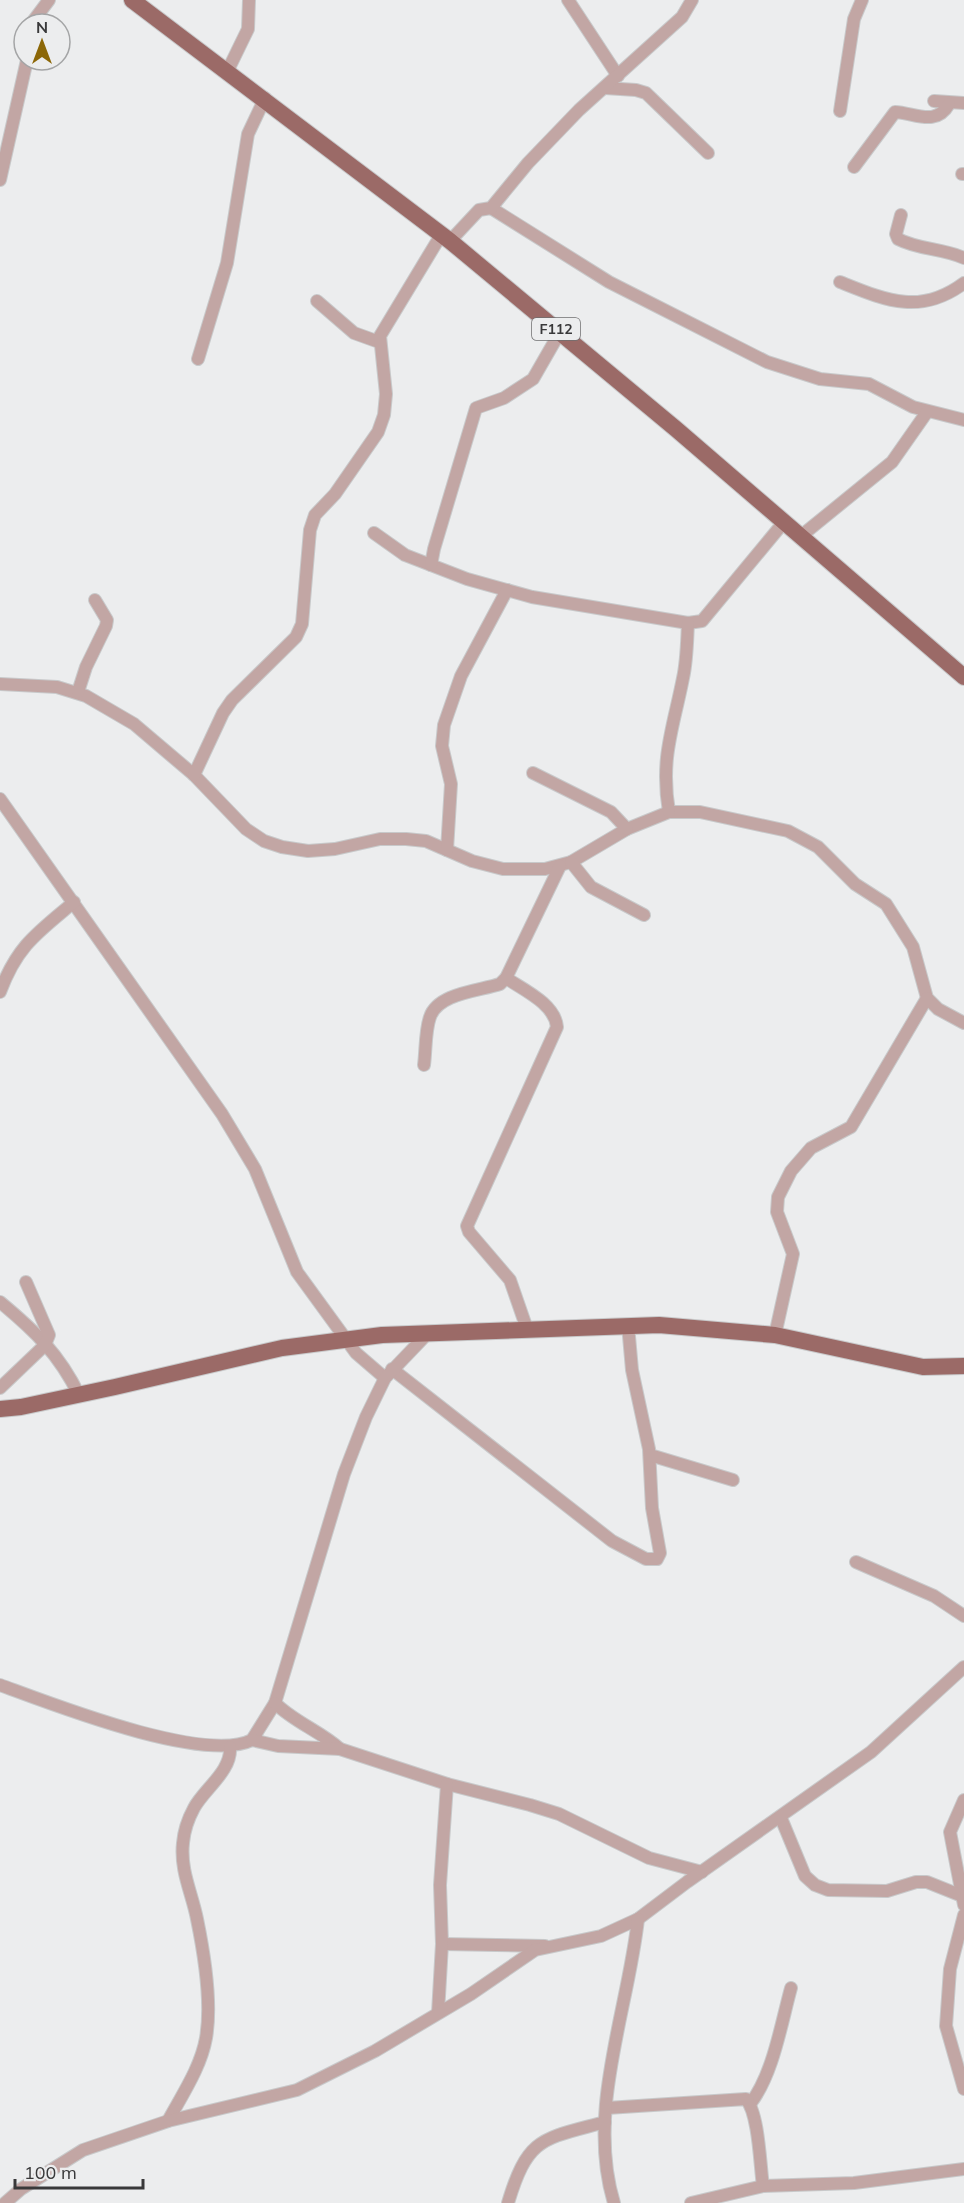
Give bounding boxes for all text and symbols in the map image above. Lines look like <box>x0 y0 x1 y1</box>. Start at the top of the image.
north arrow <box>12 12 72 72</box>
text: N <box>36 17 48 37</box>
road number: F112 <box>532 318 580 340</box>
scale bar <box>15 2152 142 2190</box>
text: 100 m <box>24 2161 77 2184</box>

